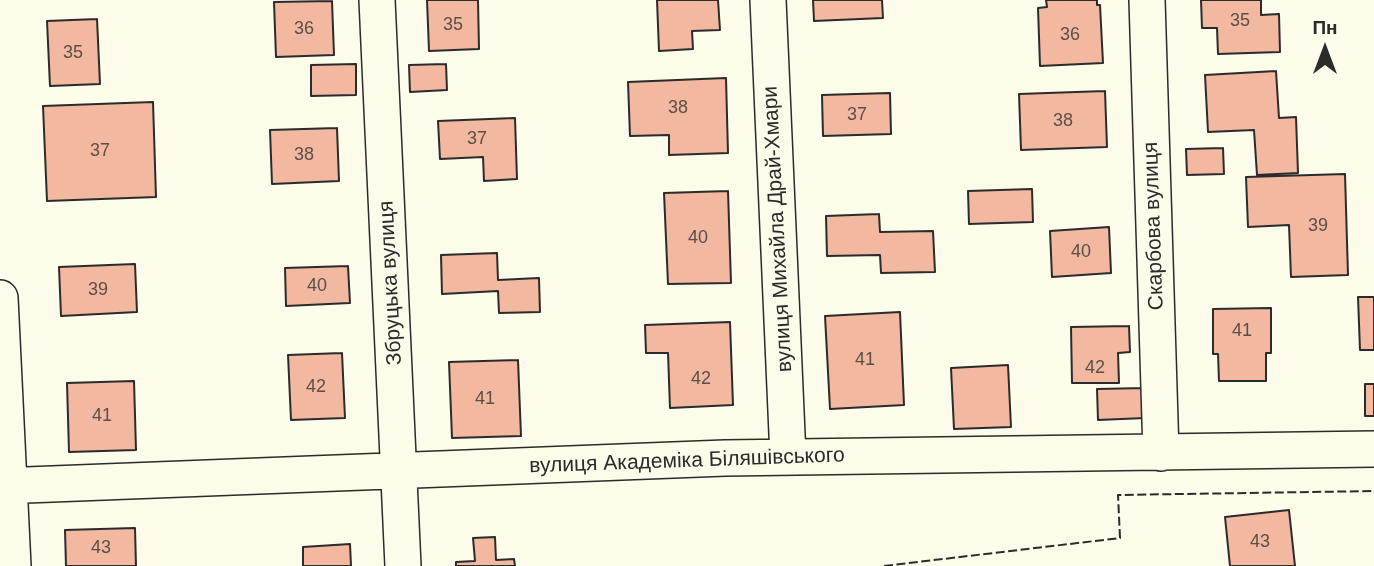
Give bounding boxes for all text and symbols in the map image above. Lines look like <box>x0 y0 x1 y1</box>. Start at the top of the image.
house number: 35 <box>1230 10 1250 32</box>
house number: 35 <box>443 14 463 36</box>
north arrow <box>1290 14 1360 84</box>
text: Пн <box>1312 17 1338 38</box>
house number: 36 <box>294 18 314 40</box>
house number: 36 <box>1060 24 1080 46</box>
house number: 35 <box>63 42 83 64</box>
street label: вулиця Михайла Драй-Хмари <box>758 85 798 373</box>
house number: 38 <box>668 97 688 119</box>
house number: 37 <box>847 104 867 126</box>
house number: 38 <box>1053 110 1073 132</box>
house number: 37 <box>467 128 487 150</box>
house number: 37 <box>90 140 110 162</box>
street label: Скарбова вулиця <box>1138 141 1170 311</box>
house number: 38 <box>294 144 314 166</box>
street label: Збруцька вулиця <box>374 200 408 366</box>
house number: 39 <box>1308 215 1328 237</box>
house number: 40 <box>688 227 708 249</box>
house number: 40 <box>1071 241 1091 263</box>
house number: 40 <box>307 275 327 297</box>
house number: 39 <box>88 279 108 301</box>
house number: 41 <box>1232 320 1252 342</box>
house number: 41 <box>855 349 875 371</box>
house number: 42 <box>1085 357 1105 379</box>
house number: 42 <box>691 368 711 390</box>
house number: 42 <box>306 376 326 398</box>
house number: 41 <box>475 388 495 410</box>
house number: 41 <box>92 405 112 427</box>
street label: вулиця Академіка Біляшівського <box>529 443 845 479</box>
house number: 43 <box>1250 531 1270 553</box>
house number: 43 <box>91 537 111 559</box>

